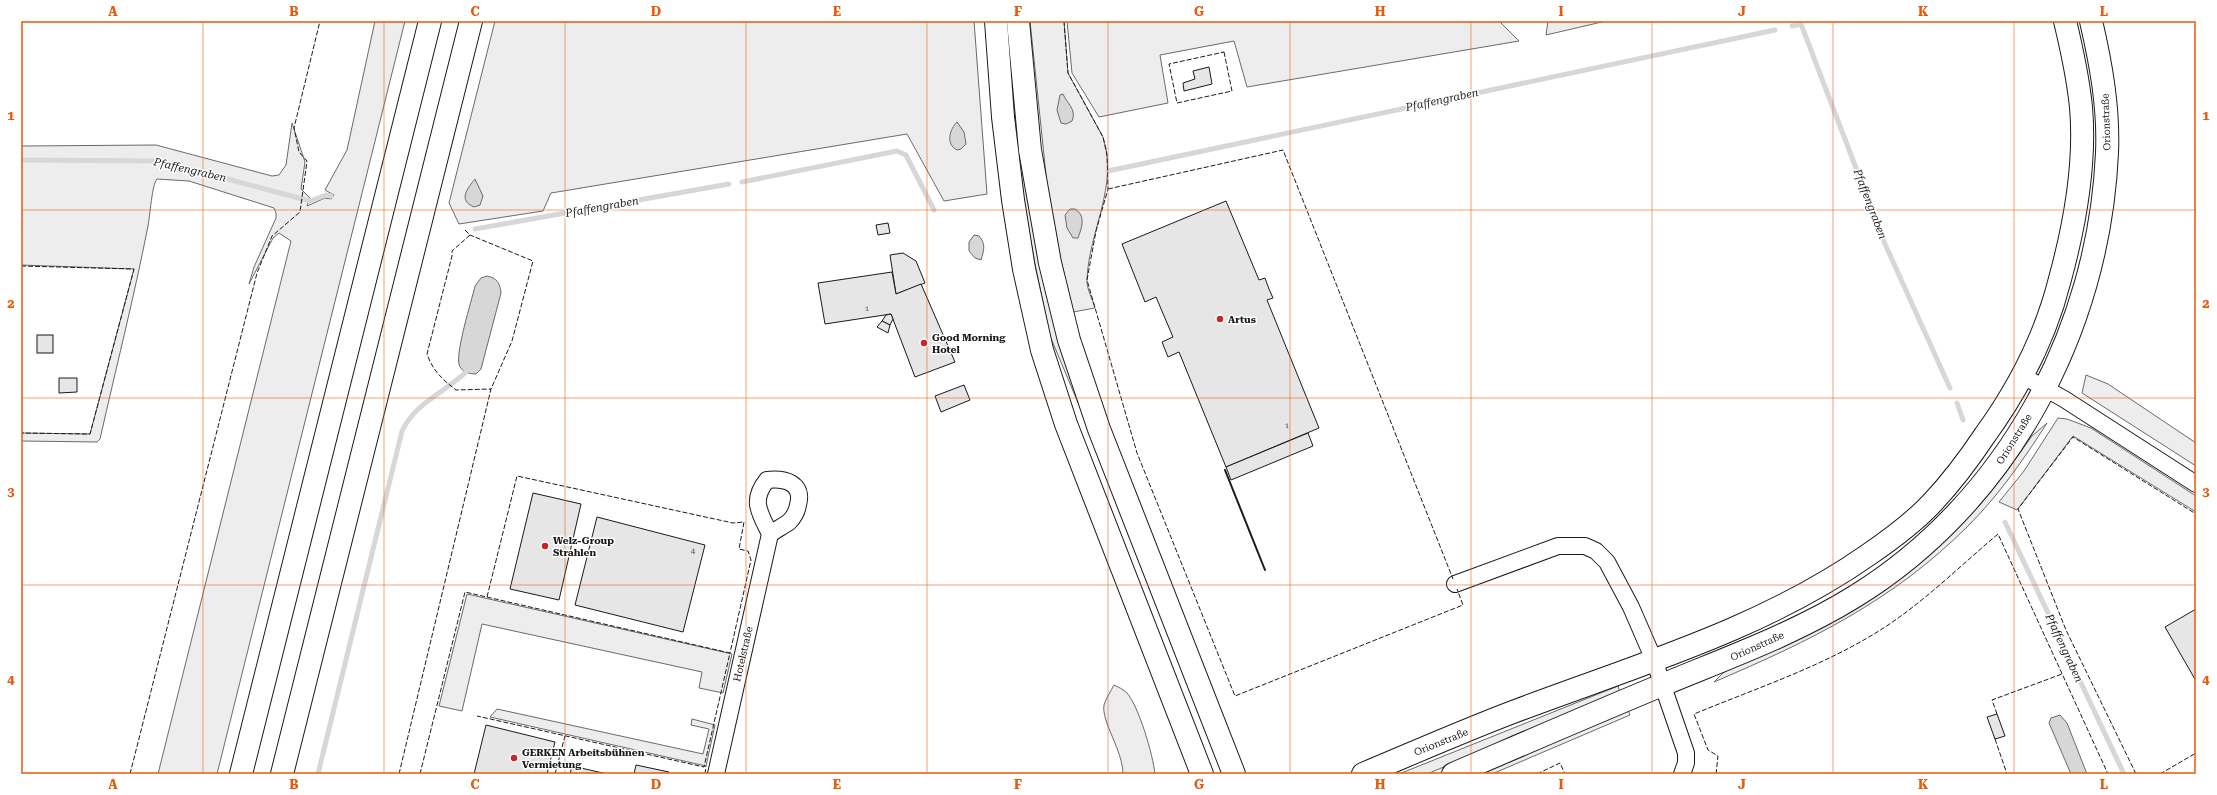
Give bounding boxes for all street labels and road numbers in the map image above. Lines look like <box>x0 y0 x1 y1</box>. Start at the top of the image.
street label: Orionstraße <box>2099 93 2112 151</box>
street label: Orionstraße <box>1994 411 2034 466</box>
street label: Hotelstraße <box>731 625 755 683</box>
street label: Orionstraße <box>1729 629 1786 663</box>
street label: Orionstraße <box>1412 726 1470 758</box>

